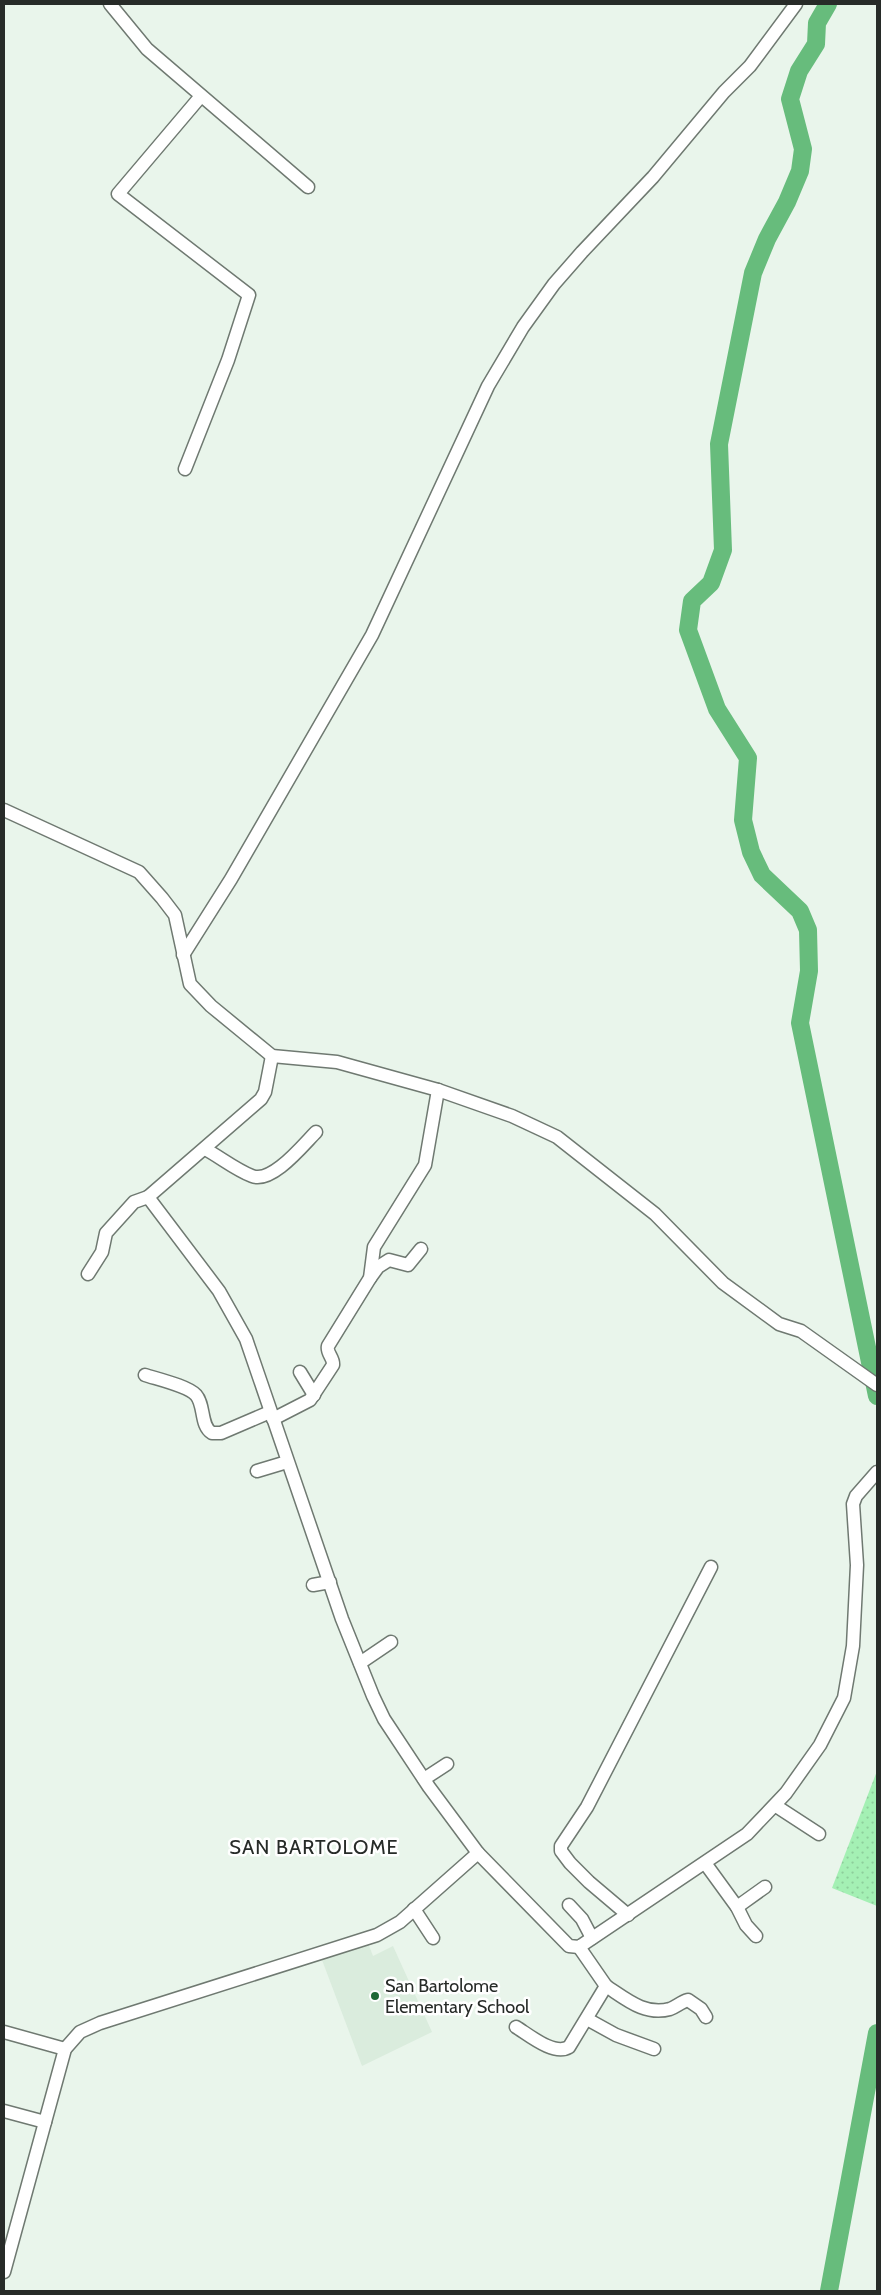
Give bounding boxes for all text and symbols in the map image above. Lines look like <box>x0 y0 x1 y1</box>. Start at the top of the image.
district label: SAN BARTOLOME <box>229 1835 399 1859</box>
place label: San Bartolome Elementary School <box>385 1975 530 2018</box>
marker: San Bartolome Elementary School <box>369 1990 381 2002</box>

